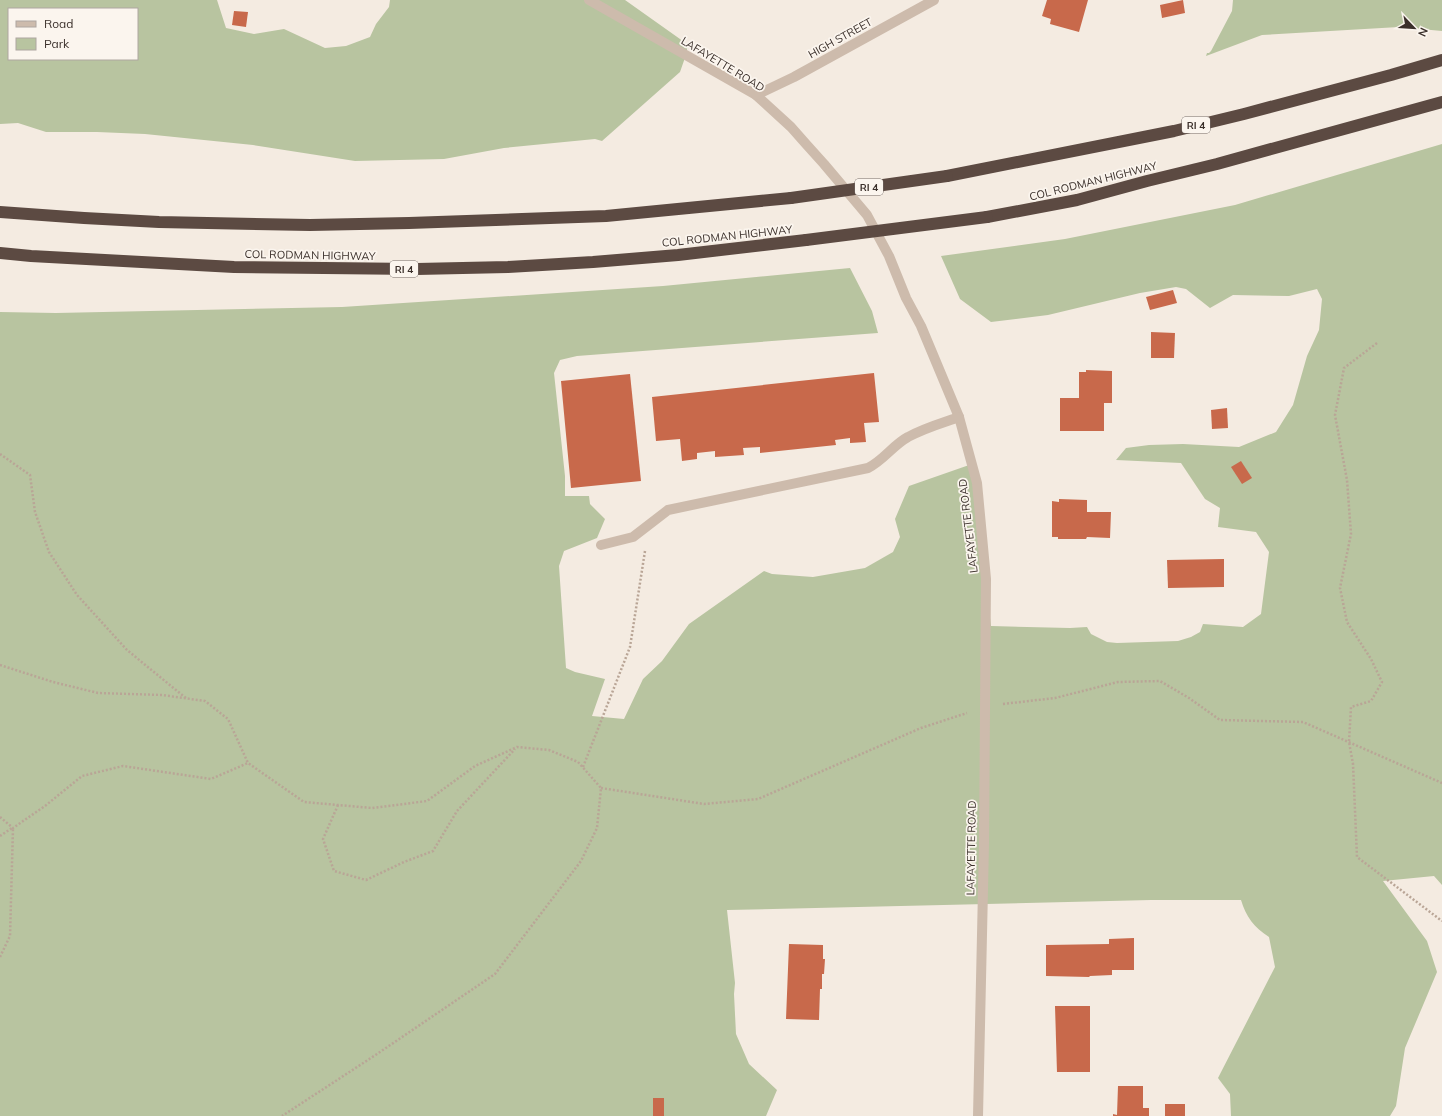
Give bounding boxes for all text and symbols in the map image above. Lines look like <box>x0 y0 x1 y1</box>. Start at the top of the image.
legend <box>8 8 138 60</box>
north arrow <box>1394 8 1434 48</box>
street label: HIGH STREET <box>806 14 875 61</box>
text: Road <box>44 16 73 31</box>
text: N <box>1415 26 1431 39</box>
street label: LAFAYETTE ROAD <box>679 34 767 94</box>
text: Park <box>44 36 70 51</box>
road number: RI 4 <box>1182 117 1210 133</box>
street label: COL RODMAN HIGHWAY <box>1028 158 1159 204</box>
road number: RI 4 <box>855 179 883 195</box>
street label: COL RODMAN HIGHWAY <box>661 222 793 250</box>
street label: COL RODMAN HIGHWAY <box>244 247 376 263</box>
road number: RI 4 <box>390 261 418 277</box>
street label: LAFAYETTE ROAD <box>955 478 981 574</box>
street label: LAFAYETTE ROAD <box>963 800 979 896</box>

